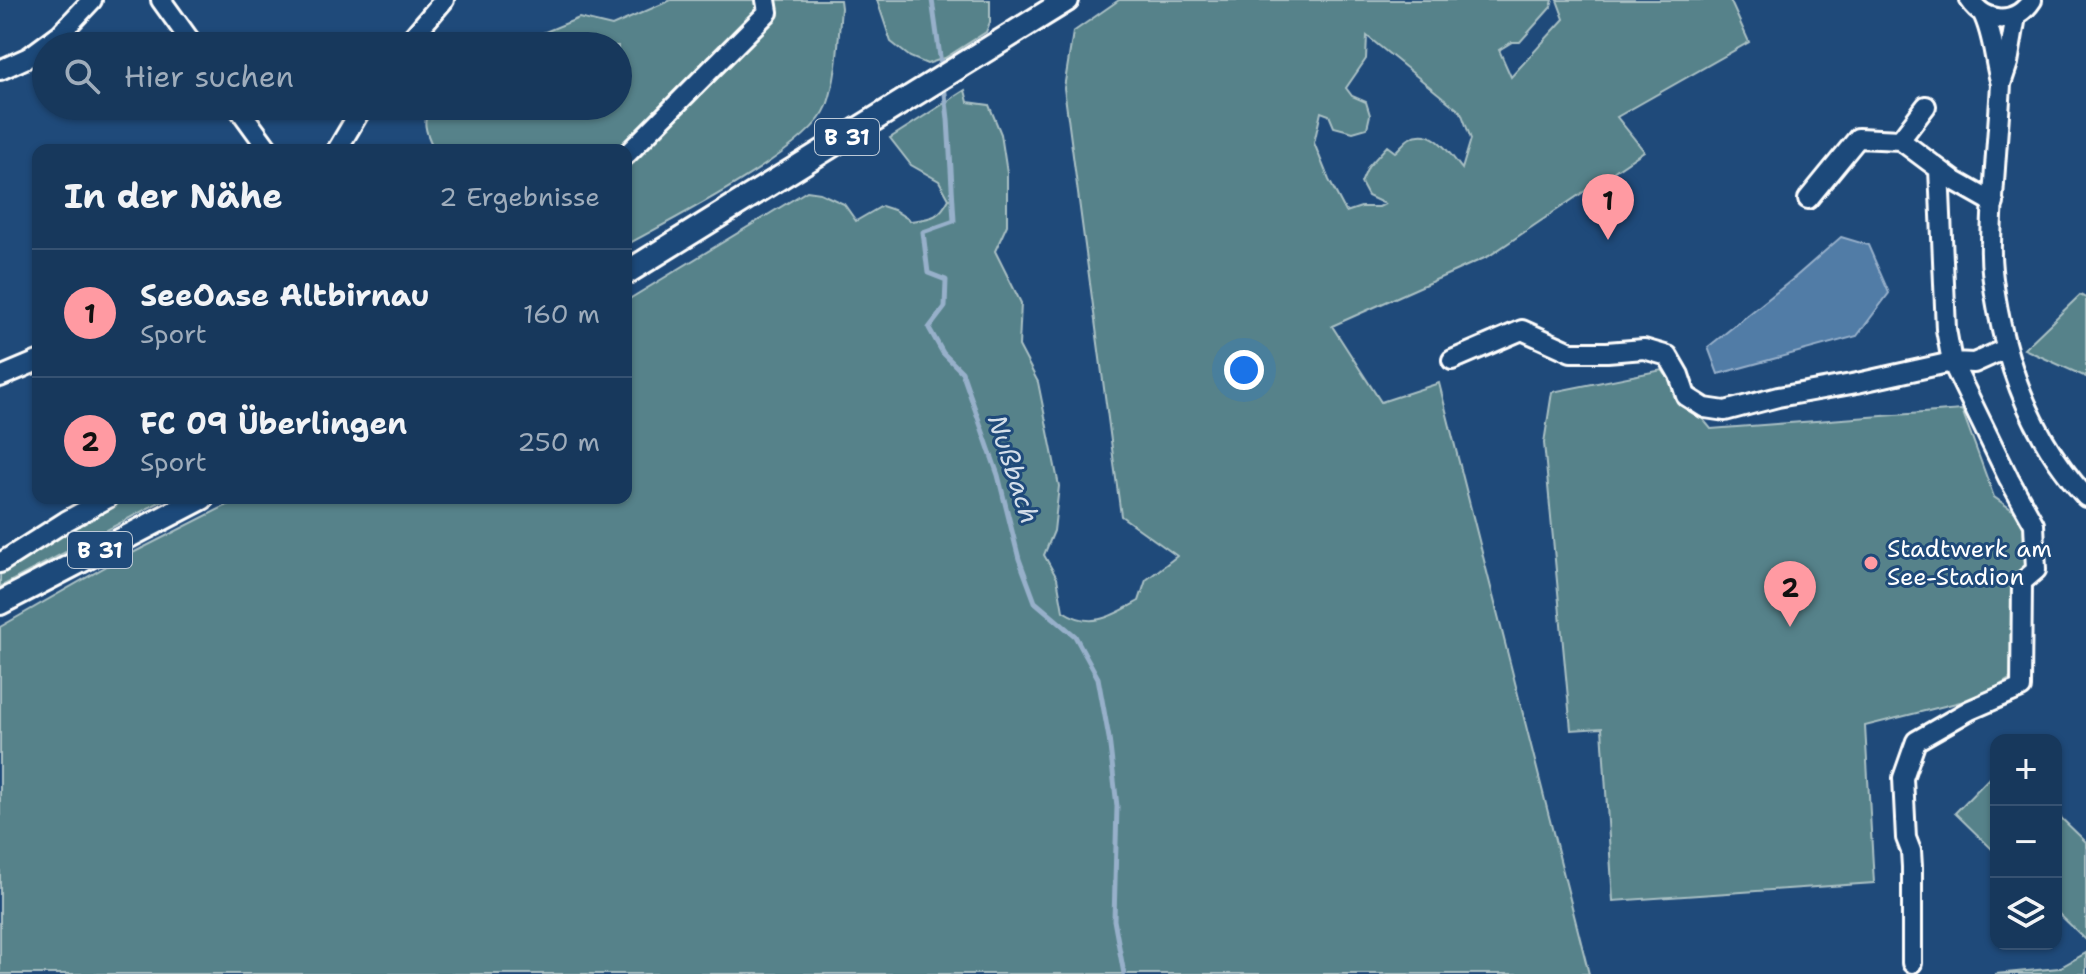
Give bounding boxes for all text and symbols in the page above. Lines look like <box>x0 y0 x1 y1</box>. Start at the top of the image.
search box <box>32 32 632 120</box>
icon: search <box>60 54 104 98</box>
text: Hier suchen <box>124 56 294 97</box>
road number: B 31 <box>815 119 879 155</box>
text: In der Nähe <box>64 173 283 219</box>
pin: 1 <box>1582 174 1634 240</box>
text: 2 Ergebnisse <box>439 179 600 214</box>
text: SeeOase Altbirnau <box>140 275 430 316</box>
text: 1 <box>84 296 96 331</box>
text: 160 m <box>523 296 600 331</box>
text: Sport <box>140 316 207 351</box>
your location <box>1224 350 1264 390</box>
text: FC 09 Überlingen <box>140 403 407 444</box>
water label: Nußbach <box>980 410 1048 528</box>
text: 2 <box>81 424 99 459</box>
text: 250 m <box>517 424 600 459</box>
text: Sport <box>140 444 207 479</box>
road number: B 31 <box>68 532 132 568</box>
place label: Stadtwerk am See-Stadion <box>1887 533 2052 593</box>
marker: Stadtwerk am See-Stadion <box>1862 554 1880 572</box>
pin: 2 <box>1764 561 1816 627</box>
map controls <box>1990 734 2062 950</box>
button: + <box>1990 734 2062 806</box>
button: − <box>1990 806 2062 878</box>
button: layers <box>1990 878 2062 950</box>

